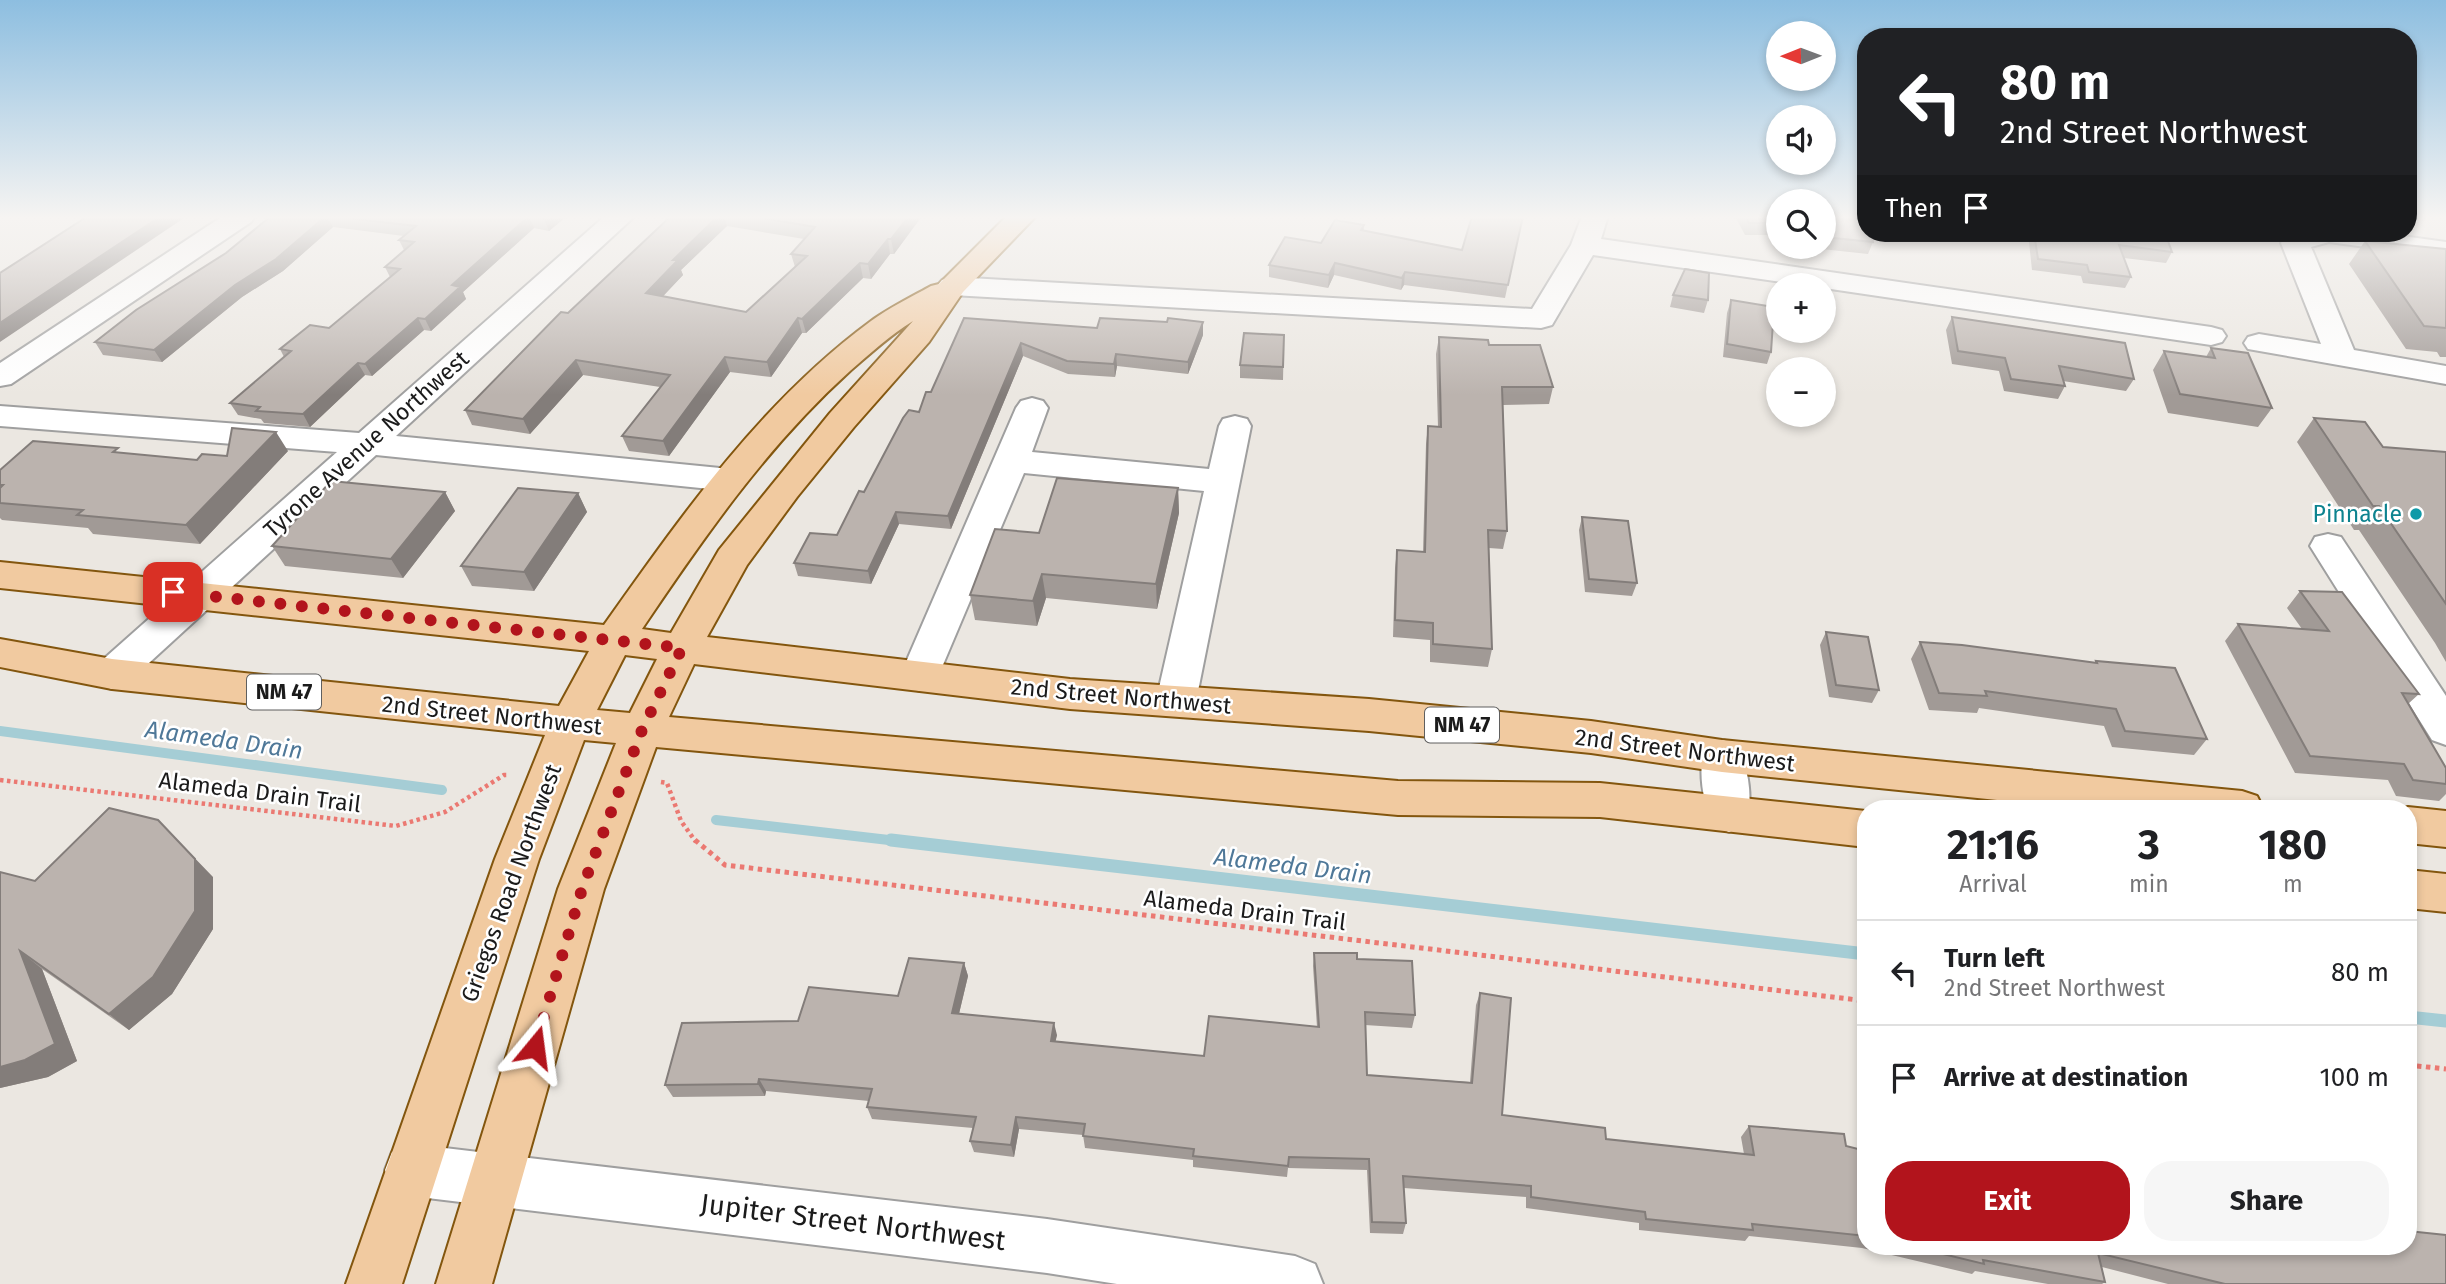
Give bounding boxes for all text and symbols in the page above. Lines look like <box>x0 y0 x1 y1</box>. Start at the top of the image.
north arrow <box>1766 21 1836 91</box>
map controls <box>1766 21 1836 427</box>
text: 80 m <box>2000 53 2110 112</box>
icon: left <box>1885 56 1976 147</box>
button: sound <box>1766 105 1836 175</box>
text: 2nd Street Northwest <box>2000 113 2308 151</box>
button: search <box>1766 189 1836 259</box>
icon: arrive <box>1957 189 1995 227</box>
text: Then <box>1885 193 1943 224</box>
button: + <box>1766 273 1836 343</box>
street label: Tyrone Avenue Northwest <box>258 344 475 544</box>
button: − <box>1766 357 1836 427</box>
place label: Pinnacle <box>2313 500 2402 528</box>
marker: Pinnacle <box>2408 506 2424 522</box>
pin <box>143 562 203 622</box>
icon: arrive <box>154 573 192 611</box>
street label: 2nd Street Northwest <box>1010 672 1233 720</box>
road number: NM 47 <box>247 674 321 710</box>
street label: 2nd Street Northwest <box>381 690 604 741</box>
road number: NM 47 <box>1425 708 1499 742</box>
water label: Alameda Drain <box>142 715 305 765</box>
street label: 2nd Street Northwest <box>1574 723 1797 777</box>
street label: Griegos Road Northwest <box>455 759 567 1006</box>
street label: Alameda Drain Trail <box>157 766 363 818</box>
text: 21:16 <box>1947 820 2039 870</box>
text: 3 <box>2138 820 2160 870</box>
text: 180 <box>2259 820 2327 870</box>
water label: Alameda Drain <box>1212 842 1373 890</box>
text: Arrival <box>1959 870 2027 898</box>
text: min <box>2129 870 2169 898</box>
text: m <box>2283 870 2303 898</box>
street label: Alameda Drain Trail <box>1142 884 1348 936</box>
text: Turn left <box>1944 943 2045 974</box>
icon: left <box>1885 954 1923 992</box>
text: 80 m <box>2331 957 2389 988</box>
text: 2nd Street Northwest <box>1944 974 2165 1002</box>
position arrow <box>498 1010 572 1084</box>
icon: arrive <box>1885 1059 1923 1097</box>
text: Arrive at destination <box>1944 1062 2188 1093</box>
text: 100 m <box>2320 1062 2389 1093</box>
button: Exit <box>1885 1161 2130 1241</box>
button: Share <box>2144 1161 2389 1241</box>
street label: Jupiter Street Northwest <box>699 1187 1008 1257</box>

